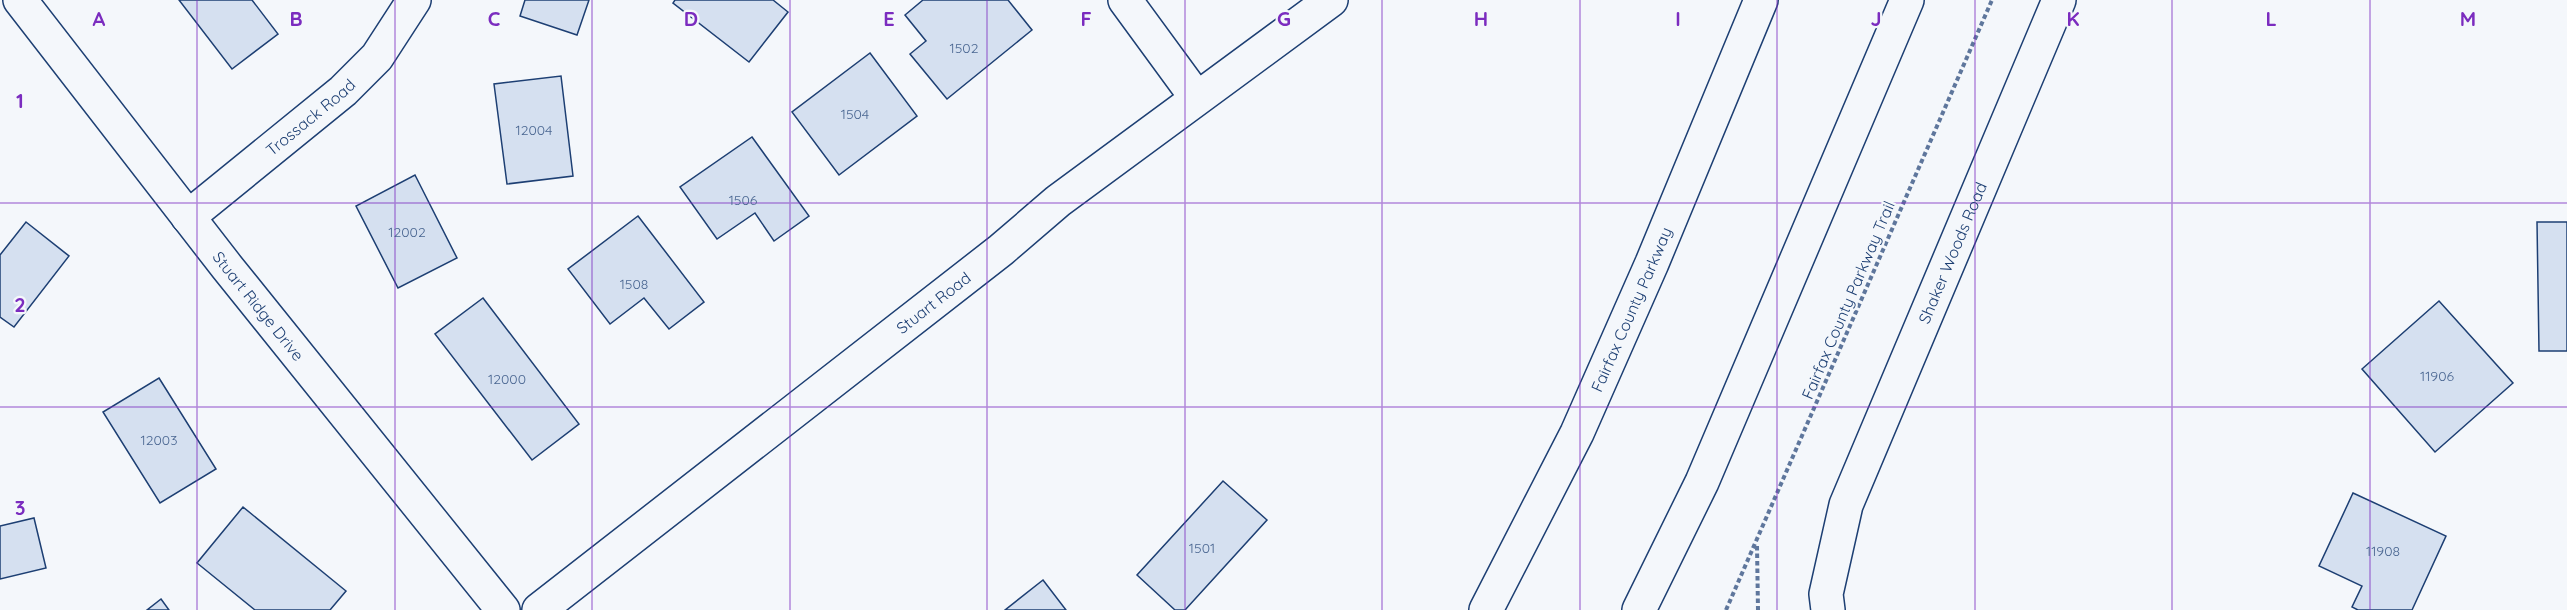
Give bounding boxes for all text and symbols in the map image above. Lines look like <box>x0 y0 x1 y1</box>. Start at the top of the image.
text: A <box>93 6 106 31</box>
text: B <box>289 6 303 31</box>
text: C <box>488 6 501 31</box>
text: D <box>684 6 698 31</box>
text: E <box>883 6 895 31</box>
text: F <box>1080 6 1092 31</box>
text: G <box>1277 6 1291 31</box>
text: H <box>1474 6 1488 31</box>
text: I <box>1675 6 1681 31</box>
text: J <box>1870 6 1882 31</box>
text: K <box>2066 6 2080 31</box>
text: L <box>2265 6 2277 31</box>
text: M <box>2460 6 2476 31</box>
house number: 1502 <box>950 39 979 57</box>
street label: Trossack Road <box>262 75 359 160</box>
text: 1 <box>16 88 24 113</box>
house number: 1504 <box>841 105 869 123</box>
house number: 12004 <box>516 121 552 139</box>
street label: Shaker Woods Road <box>1914 179 1991 327</box>
house number: 1506 <box>729 191 758 209</box>
street label: Fairfax County Parkway Trail <box>1797 198 1899 402</box>
house number: 12002 <box>388 223 426 241</box>
street label: Fairfax County Parkway <box>1586 224 1676 395</box>
street label: Stuart Ridge Drive <box>209 247 308 365</box>
street label: Stuart Road <box>892 267 975 338</box>
house number: 1508 <box>620 275 648 293</box>
text: 2 <box>14 292 26 317</box>
house number: 11906 <box>2420 367 2454 385</box>
house number: 12000 <box>488 370 526 388</box>
house number: 12003 <box>141 431 177 449</box>
text: 3 <box>15 495 25 520</box>
house number: 1501 <box>1189 539 1215 557</box>
house number: 11908 <box>2366 542 2400 560</box>

